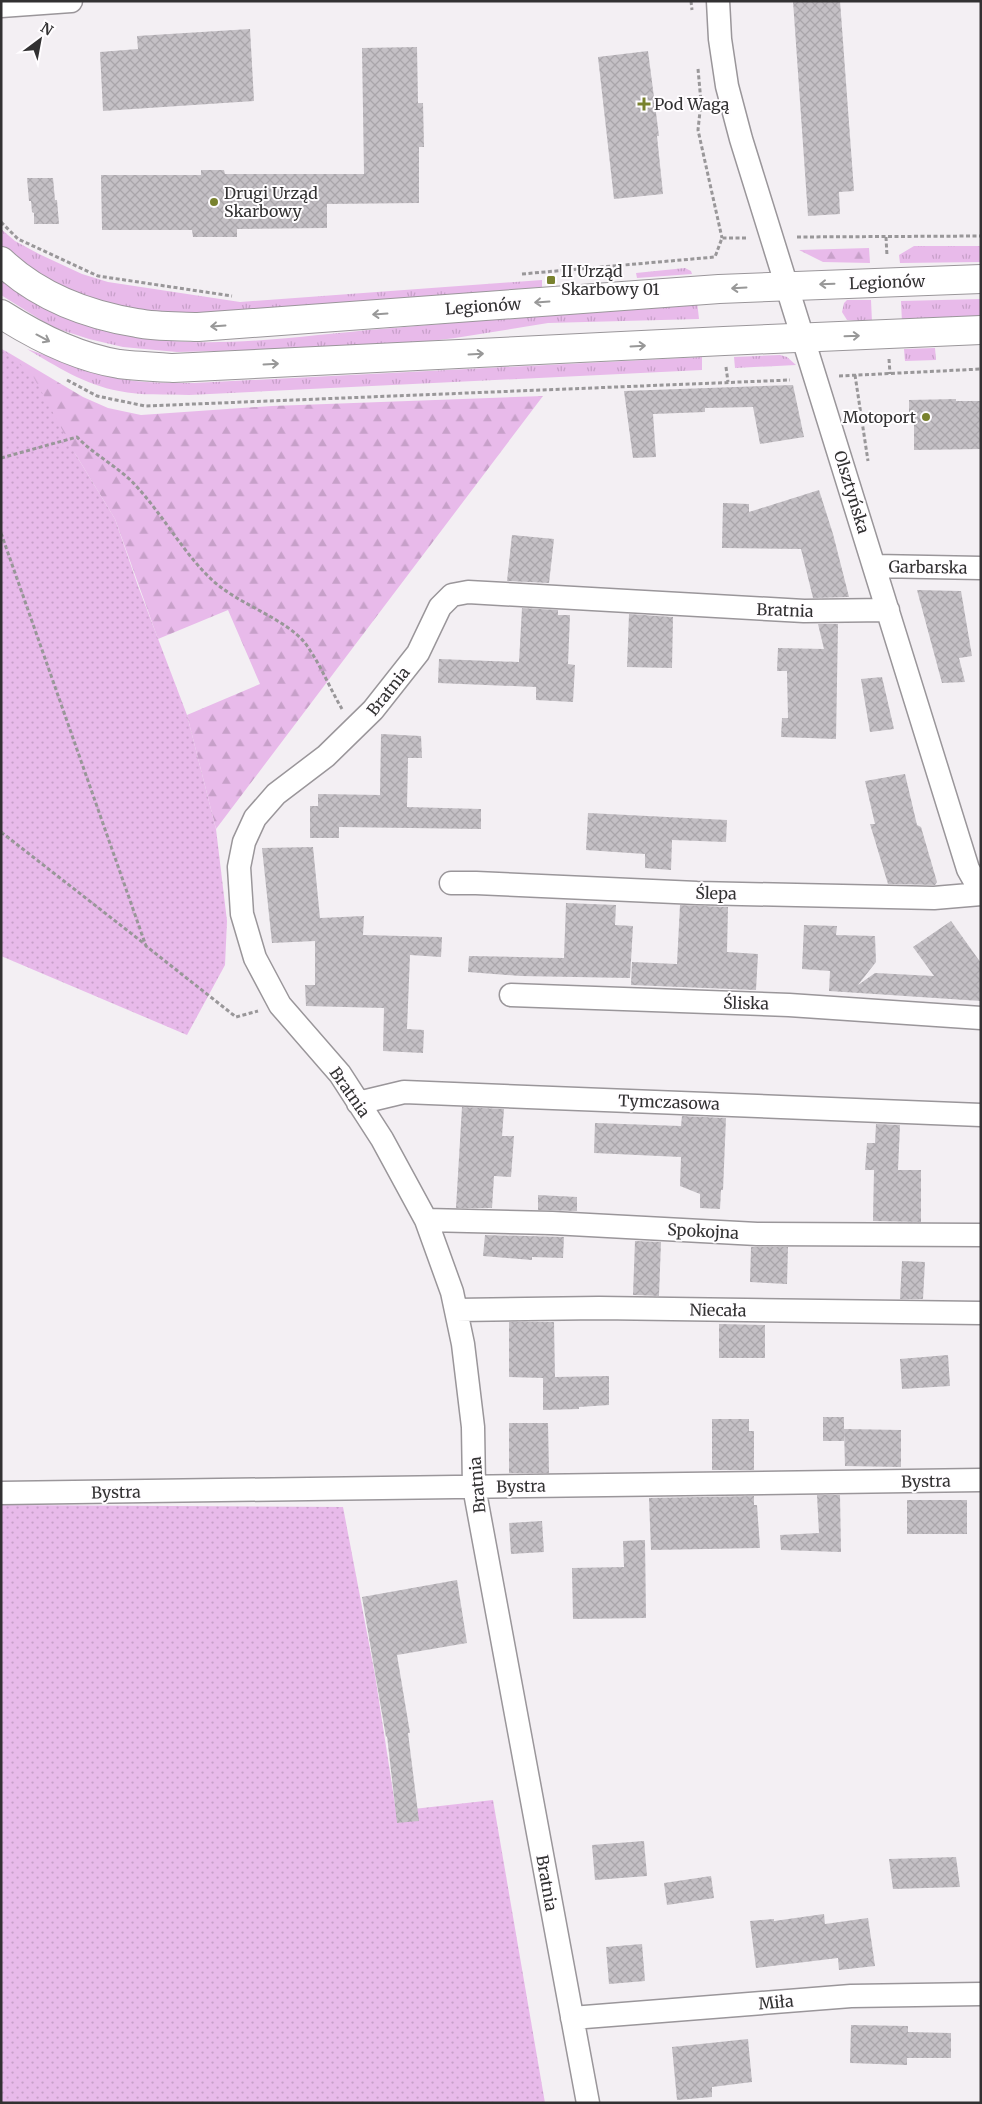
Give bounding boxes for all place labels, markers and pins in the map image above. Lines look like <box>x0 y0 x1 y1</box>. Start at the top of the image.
place label: Pod Wagą <box>654 94 730 114</box>
marker: Pod Wagą <box>638 98 650 110</box>
place label: Drugi Urząd Skarbowy <box>224 183 318 221</box>
marker: Drugi Urząd Skarbowy <box>208 196 220 208</box>
place label: II Urząd Skarbowy 01 <box>561 261 660 299</box>
marker: II Urząd Skarbowy 01 <box>545 274 557 286</box>
place label: Motoport <box>843 407 917 427</box>
marker: Motoport <box>920 411 932 423</box>

